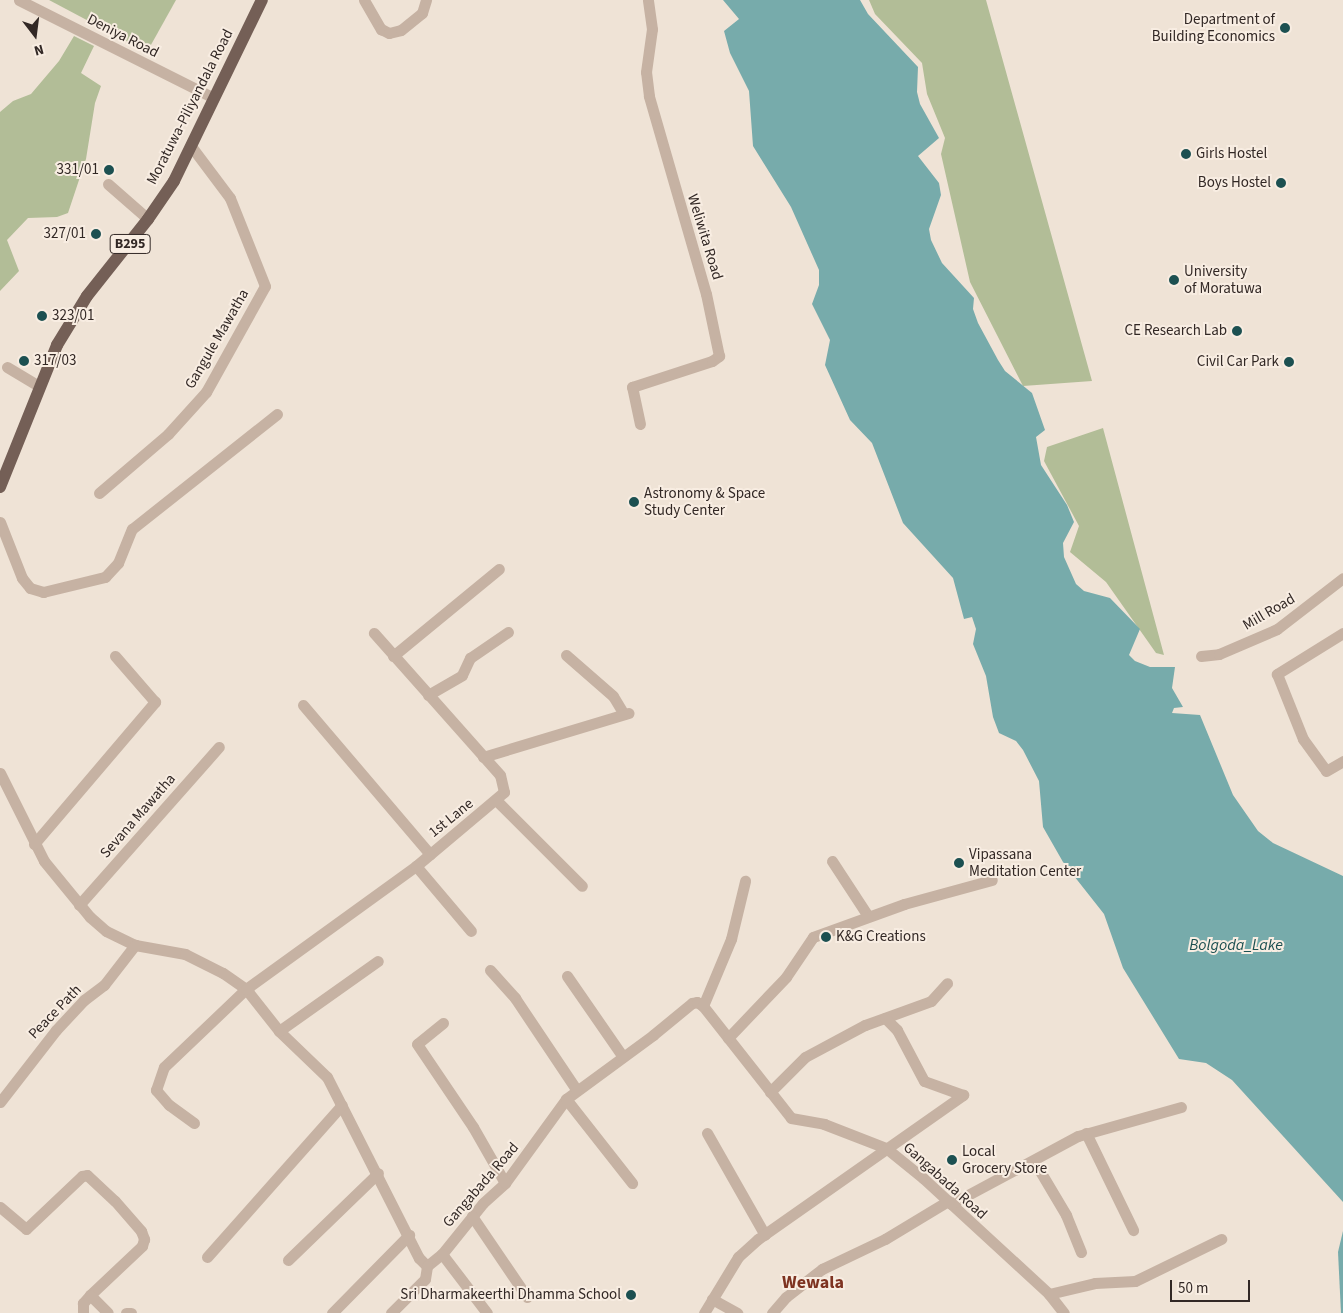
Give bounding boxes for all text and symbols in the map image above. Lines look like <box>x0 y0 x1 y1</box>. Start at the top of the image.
north arrow <box>10 10 60 60</box>
street label: Deniya Road <box>84 10 162 62</box>
place label: Department of Building Economics <box>1152 10 1275 45</box>
marker: Department of Building Economics <box>1279 22 1291 34</box>
street label: Moratuwa-Piliyandala Road <box>143 26 237 188</box>
text: N <box>32 39 46 60</box>
place label: Girls Hostel <box>1196 145 1267 163</box>
marker: Girls Hostel <box>1180 148 1192 160</box>
place label: 331/01 <box>56 161 99 179</box>
marker: 331/01 <box>103 164 115 176</box>
place label: Boys Hostel <box>1198 174 1271 192</box>
marker: Boys Hostel <box>1275 177 1287 189</box>
street label: Weliwita Road <box>683 192 727 282</box>
place label: 327/01 <box>43 225 86 243</box>
marker: 327/01 <box>90 228 102 240</box>
road number: B295 <box>109 232 151 255</box>
place label: University of Moratuwa <box>1184 262 1262 297</box>
marker: University of Moratuwa <box>1168 274 1180 286</box>
street label: Gangule Mawatha <box>181 286 253 392</box>
place label: 323/01 <box>52 307 95 325</box>
marker: 323/01 <box>36 310 48 322</box>
place label: CE Research Lab <box>1124 322 1227 340</box>
marker: CE Research Lab <box>1231 325 1243 337</box>
place label: 317/03 <box>34 352 77 370</box>
place label: Civil Car Park <box>1197 353 1279 371</box>
marker: 317/03 <box>18 355 30 367</box>
marker: Civil Car Park <box>1283 356 1295 368</box>
place label: Astronomy & Space Study Center <box>644 484 765 519</box>
marker: Astronomy & Space Study Center <box>628 496 640 508</box>
street label: Mill Road <box>1240 590 1298 634</box>
street label: Sevana Mawatha <box>97 770 179 862</box>
street label: 1st Lane <box>425 795 477 841</box>
place label: Vipassana Meditation Center <box>969 845 1081 880</box>
marker: Vipassana Meditation Center <box>953 857 965 869</box>
place label: K&G Creations <box>836 928 926 946</box>
marker: K&G Creations <box>820 931 832 943</box>
water label: Bolgoda_Lake <box>1189 935 1283 955</box>
street label: Peace Path <box>25 981 85 1043</box>
street label: Gangabada Road <box>439 1139 523 1231</box>
street label: Gangabada Road <box>899 1139 991 1223</box>
place label: Local Grocery Store <box>962 1142 1047 1177</box>
marker: Local Grocery Store <box>946 1154 958 1166</box>
scale bar <box>1173 1270 1253 1302</box>
district label: Wewala <box>782 1272 844 1294</box>
text: 50 m <box>1178 1278 1208 1299</box>
place label: Sri Dharmakeerthi Dhamma School <box>400 1286 621 1304</box>
marker: Sri Dharmakeerthi Dhamma School <box>625 1289 637 1301</box>

